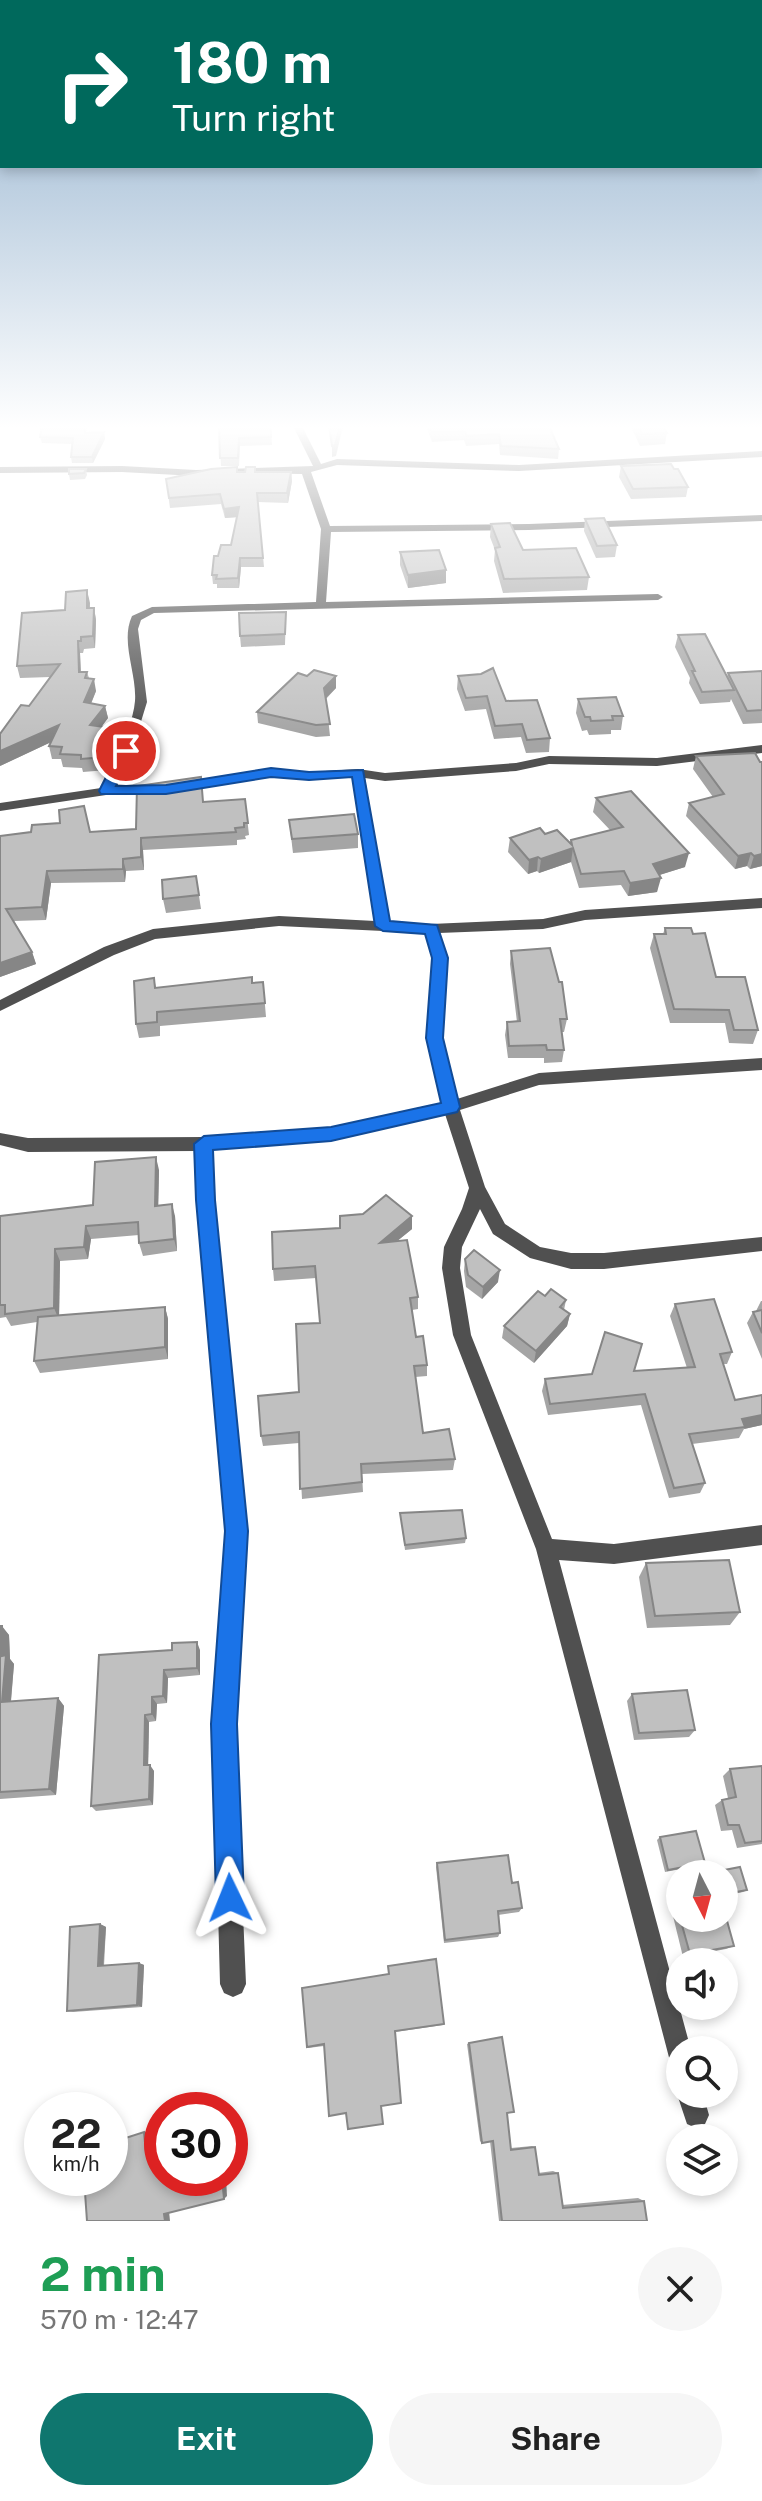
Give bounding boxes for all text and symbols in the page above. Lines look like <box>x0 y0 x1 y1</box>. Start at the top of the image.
text: 180 m <box>172 30 332 96</box>
icon: right <box>40 32 144 136</box>
text: Turn right <box>172 97 335 139</box>
pin <box>92 717 160 785</box>
icon: arrive <box>104 729 148 773</box>
position arrow <box>188 1856 272 1940</box>
north arrow <box>666 1860 738 1932</box>
map controls <box>666 1860 738 2196</box>
button: sound <box>666 1948 738 2020</box>
button: search <box>666 2036 738 2108</box>
speed limit sign: 30 <box>144 2092 248 2196</box>
text: 22 <box>51 2110 101 2157</box>
button: layers <box>666 2124 738 2196</box>
text: km/h <box>52 2152 100 2176</box>
text: 2 min <box>40 2245 166 2302</box>
button: close <box>638 2247 722 2331</box>
text: 570 m · 12:47 <box>40 2304 199 2335</box>
button: Exit <box>40 2393 373 2485</box>
button: Share <box>389 2393 722 2485</box>

